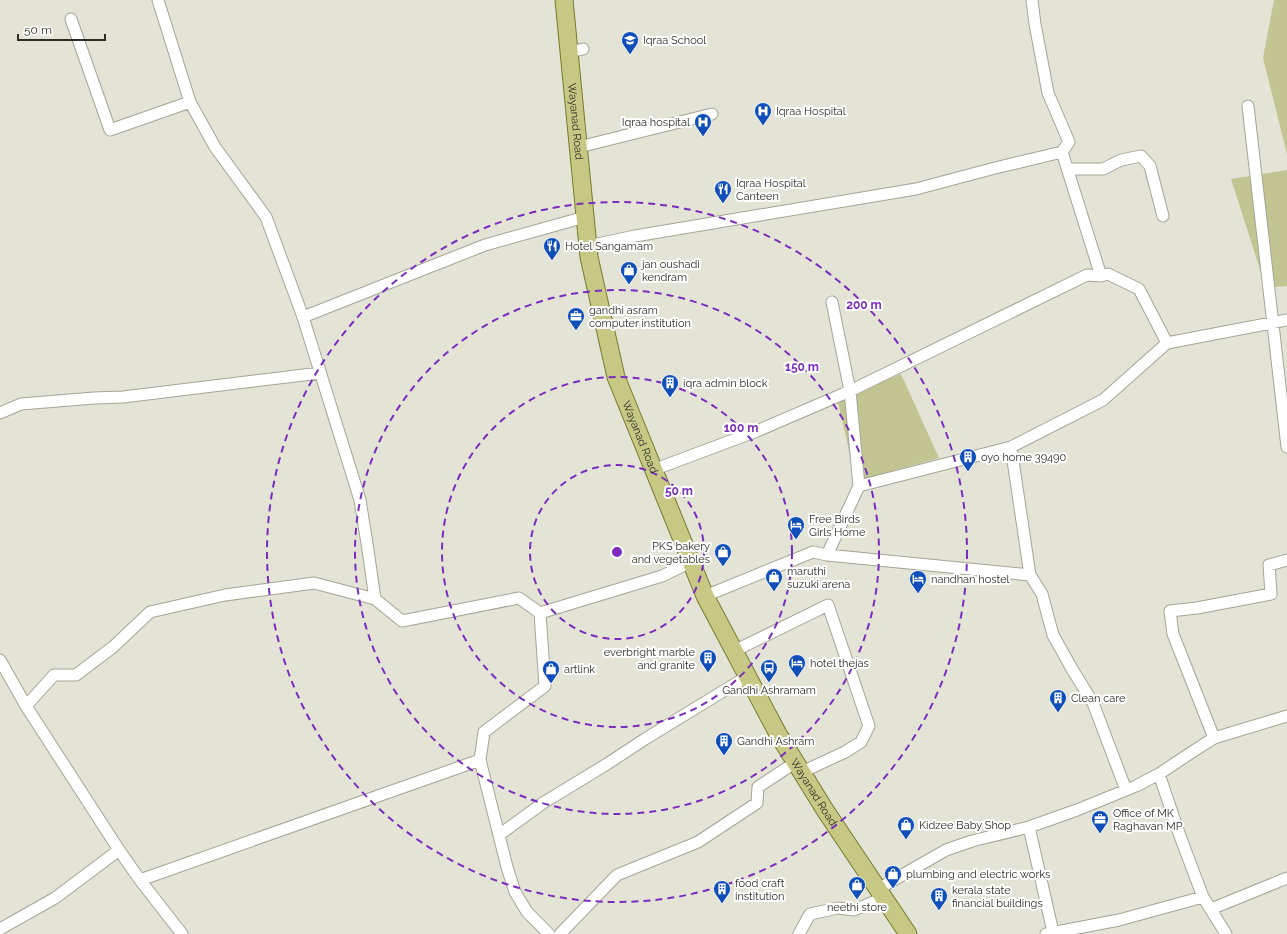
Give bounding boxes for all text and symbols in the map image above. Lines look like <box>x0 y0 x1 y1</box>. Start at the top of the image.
scale bar <box>18 16 105 42</box>
text: 50 m <box>24 23 52 37</box>
school or university icon: Iqraa School <box>620 30 640 55</box>
place label: Iqraa School <box>643 34 706 47</box>
street label: Wayanad Road <box>566 82 586 161</box>
hospital icon: Iqraa Hospital <box>753 101 773 126</box>
place label: Iqraa Hospital <box>776 105 846 118</box>
hospital icon: Iqraa hospital <box>693 112 713 137</box>
place label: Iqraa hospital <box>622 116 690 129</box>
place label: Iqraa Hospital Canteen <box>736 177 806 203</box>
restaurant icon: Iqraa Hospital Canteen <box>713 179 733 204</box>
restaurant icon: Hotel Sangamam <box>542 236 562 261</box>
place label: Hotel Sangamam <box>565 240 653 253</box>
place label: jan oushadi kendram <box>640 258 700 284</box>
shop icon: jan oushadi kendram <box>619 260 639 285</box>
text: 200 m <box>846 298 882 312</box>
place label: gandhi asram computer institution <box>589 304 691 330</box>
office icon: gandhi asram computer institution <box>566 306 586 331</box>
text: 150 m <box>785 360 819 374</box>
building icon: iqra admin block <box>660 373 680 398</box>
place label: iqra admin block <box>683 377 768 390</box>
street label: Wayanad Road <box>620 399 661 475</box>
text: 100 m <box>724 421 758 435</box>
building icon: oyo home 39490 <box>958 447 978 472</box>
place label: oyo home 39490 <box>981 451 1067 464</box>
text: 50 m <box>665 484 693 498</box>
place label: Free Birds Girls Home <box>809 513 866 539</box>
hotel icon: Free Birds Girls Home <box>786 515 806 540</box>
place label: PKS bakery and vegetables <box>632 540 710 566</box>
shop icon: PKS bakery and vegetables <box>713 542 733 567</box>
centre of rings <box>610 545 624 559</box>
place label: maruthi suzuki arena <box>787 565 850 591</box>
shop icon: maruthi suzuki arena <box>764 567 784 592</box>
hotel icon: nandhan hostel <box>908 569 928 594</box>
place label: nandhan hostel <box>931 573 1010 586</box>
place label: everbright marble and granite <box>604 646 696 672</box>
building icon: everbright marble and granite <box>698 648 718 673</box>
hotel icon: hotel thejas <box>787 653 807 678</box>
place label: hotel thejas <box>810 657 869 670</box>
bus stop icon: Gandhi Ashramam <box>759 658 779 683</box>
shop icon: artlink <box>541 659 561 684</box>
place label: artlink <box>564 663 595 676</box>
place label: Gandhi Ashramam <box>722 684 816 697</box>
building icon: Clean care <box>1048 688 1068 713</box>
place label: Clean care <box>1071 692 1126 705</box>
building icon: Gandhi Ashram <box>714 731 734 756</box>
place label: Gandhi Ashram <box>737 735 814 748</box>
street label: Wayanad Road <box>788 756 840 828</box>
place label: Office of MK Raghavan MP <box>1113 807 1183 833</box>
office icon: Office of MK Raghavan MP <box>1090 809 1110 834</box>
shop icon: Kidzee Baby Shop <box>896 815 916 840</box>
place label: Kidzee Baby Shop <box>919 819 1011 832</box>
shop icon: plumbing and electric works <box>883 864 903 889</box>
place label: plumbing and electric works <box>906 868 1050 881</box>
shop icon: neethi store <box>847 875 867 900</box>
place label: food craft institution <box>735 877 785 903</box>
building icon: food craft institution <box>712 879 732 904</box>
place label: kerala state financial buildings <box>952 884 1043 910</box>
building icon: kerala state financial buildings <box>929 886 949 911</box>
place label: neethi store <box>827 901 888 914</box>

